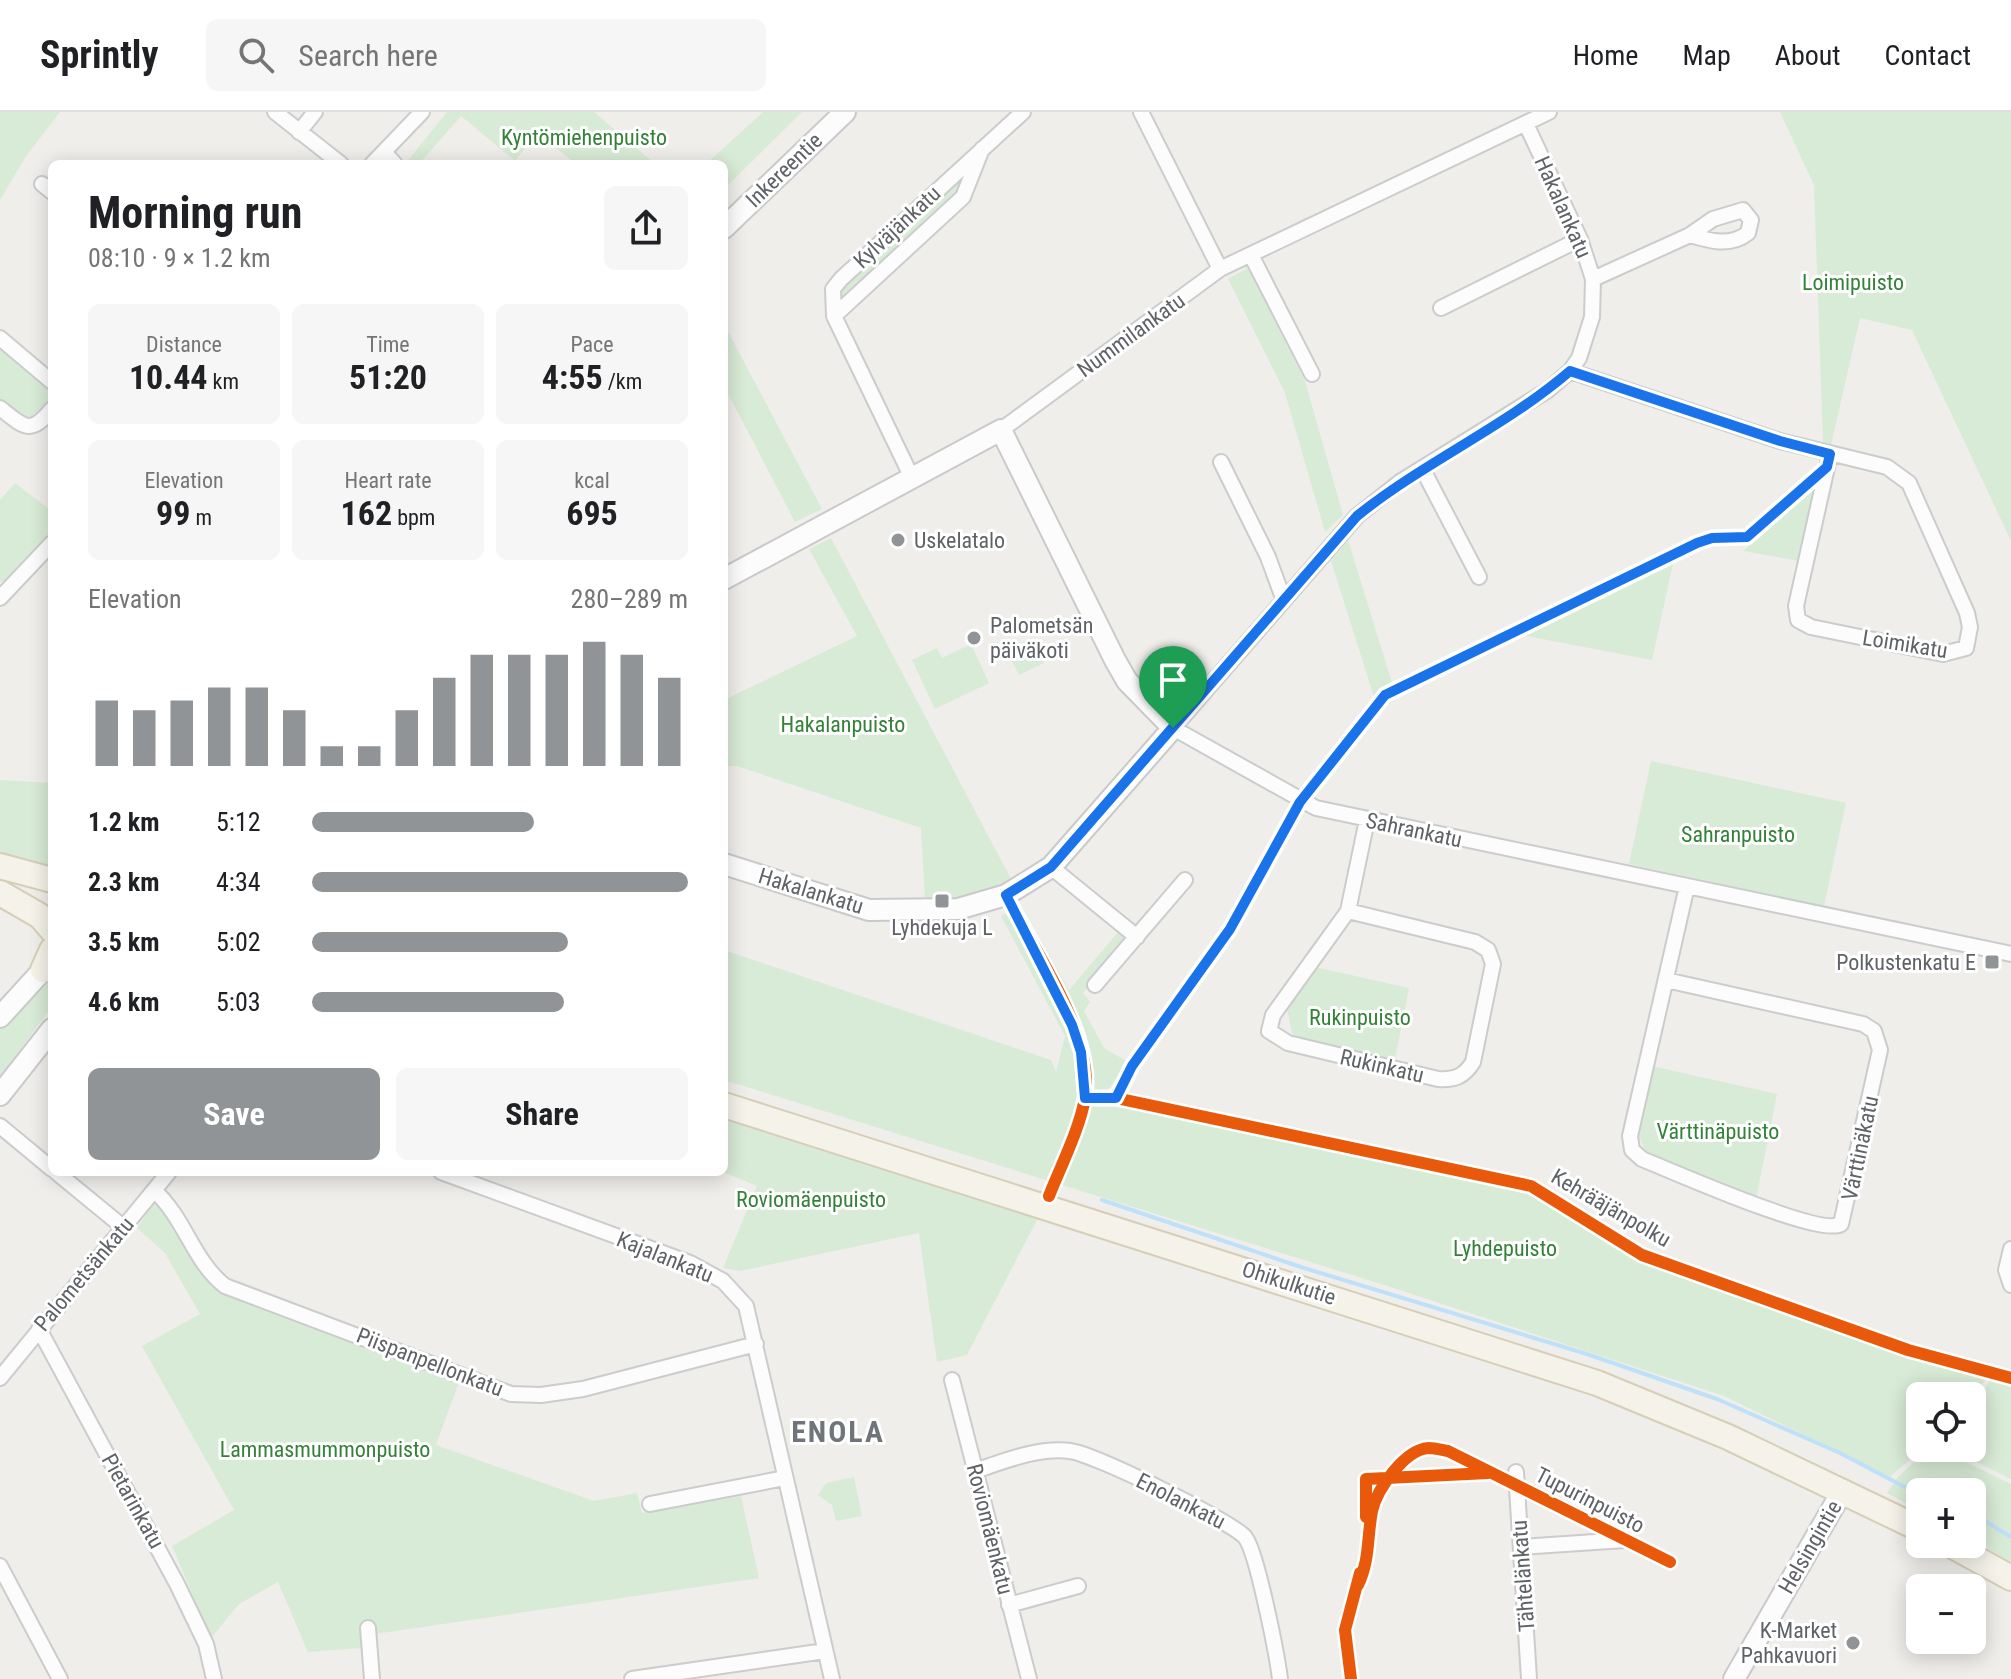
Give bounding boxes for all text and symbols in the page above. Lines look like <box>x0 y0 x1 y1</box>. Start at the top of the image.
search box <box>206 19 766 91</box>
text: Sprintly <box>40 33 158 77</box>
icon: search <box>234 33 278 77</box>
text: Search here <box>298 38 438 73</box>
text: Home <box>1573 39 1638 72</box>
text: Map <box>1682 39 1731 72</box>
text: About <box>1775 39 1841 72</box>
text: Contact <box>1885 39 1971 72</box>
park label: Kyntömiehenpuisto <box>501 125 667 150</box>
street label: Inkereentie <box>741 128 827 212</box>
street label: Hakalankatu <box>1530 152 1596 262</box>
street label: Kylväjänkatu <box>849 181 945 273</box>
button: share <box>604 186 688 270</box>
text: Morning run <box>88 187 302 239</box>
text: 08:10 · 9 × 1.2 km <box>88 243 270 273</box>
park label: Loimipuisto <box>1802 270 1904 295</box>
street label: Nummilankatu <box>1073 288 1189 382</box>
text: Distance <box>146 332 222 357</box>
text: Time <box>366 332 410 357</box>
text: Pace <box>570 332 614 357</box>
text: 10.44 <box>129 357 208 397</box>
text: 51:20 <box>349 357 427 397</box>
text: 4:55 <box>542 357 603 397</box>
text: km <box>208 369 239 394</box>
text: /km <box>603 369 642 394</box>
text: Elevation <box>144 468 224 493</box>
text: Heart rate <box>345 468 431 493</box>
text: kcal <box>574 468 610 493</box>
text: 99 <box>156 493 190 533</box>
text: 162 <box>341 493 392 533</box>
text: 695 <box>566 493 618 533</box>
text: m <box>190 505 212 530</box>
text: bpm <box>392 505 435 530</box>
place label: Uskelatalo <box>914 528 1005 553</box>
marker: Uskelatalo <box>889 531 907 549</box>
text: Elevation <box>88 584 182 614</box>
text: 280–289 m <box>571 584 688 614</box>
place label: Palometsän päiväkoti <box>990 613 1093 663</box>
street label: Loimikatu <box>1861 625 1949 663</box>
marker: Palometsän päiväkoti <box>965 629 983 647</box>
pin <box>1139 646 1207 728</box>
icon: arrive <box>1151 658 1195 702</box>
park label: Hakalanpuisto <box>781 712 905 737</box>
text: 1.2 km <box>88 807 160 837</box>
text: 5:12 <box>216 807 261 837</box>
street label: Sahrankatu <box>1364 808 1464 852</box>
park label: Sahranpuisto <box>1681 822 1795 847</box>
street label: Hakalankatu <box>755 863 867 919</box>
text: 2.3 km <box>88 867 160 897</box>
text: 4:34 <box>216 867 261 897</box>
marker: Lyhdekuja L <box>933 892 951 910</box>
place label: Lyhdekuja L <box>891 915 993 940</box>
text: 3.5 km <box>88 927 160 957</box>
text: 5:02 <box>216 927 261 957</box>
place label: Polkustenkatu E <box>1836 950 1976 975</box>
marker: Polkustenkatu E <box>1983 953 2001 971</box>
text: 4.6 km <box>88 987 160 1017</box>
text: 5:03 <box>216 987 261 1017</box>
park label: Rukinpuisto <box>1309 1005 1411 1030</box>
street label: Rukinkatu <box>1338 1044 1426 1088</box>
button: Save <box>88 1068 380 1160</box>
button: Share <box>396 1068 688 1160</box>
street label: Värttinäkatu <box>1837 1093 1883 1203</box>
park label: Värttinäpuisto <box>1657 1119 1779 1144</box>
street label: Kehrääjänpolku <box>1547 1164 1675 1252</box>
park label: Roviomäenpuisto <box>736 1187 886 1212</box>
street label: Palometsänkatu <box>29 1212 139 1336</box>
street label: Kajalankatu <box>613 1226 717 1288</box>
park label: Lyhdepuisto <box>1453 1236 1557 1261</box>
street label: Ohikulkutie <box>1239 1256 1339 1310</box>
street label: Piispanpellonkatu <box>353 1323 507 1401</box>
map controls <box>1906 1382 1986 1654</box>
button: locate <box>1906 1382 1986 1462</box>
district label: ENOLA <box>791 1414 885 1449</box>
park label: Lammasmummonpuisto <box>220 1437 430 1462</box>
street label: Pietarinkatu <box>97 1449 169 1553</box>
street label: Roviomäenkatu <box>962 1461 1018 1597</box>
street label: Tupurinpuisto <box>1531 1462 1649 1538</box>
street label: Enolankatu <box>1132 1468 1230 1534</box>
button: + <box>1906 1478 1986 1558</box>
street label: Helsingintie <box>1773 1496 1847 1598</box>
street label: Tähtelänkatu <box>1507 1519 1539 1633</box>
button: − <box>1906 1574 1986 1654</box>
place label: K-Market Pahkavuori <box>1741 1618 1837 1668</box>
marker: K-Market Pahkavuori <box>1844 1634 1862 1652</box>

